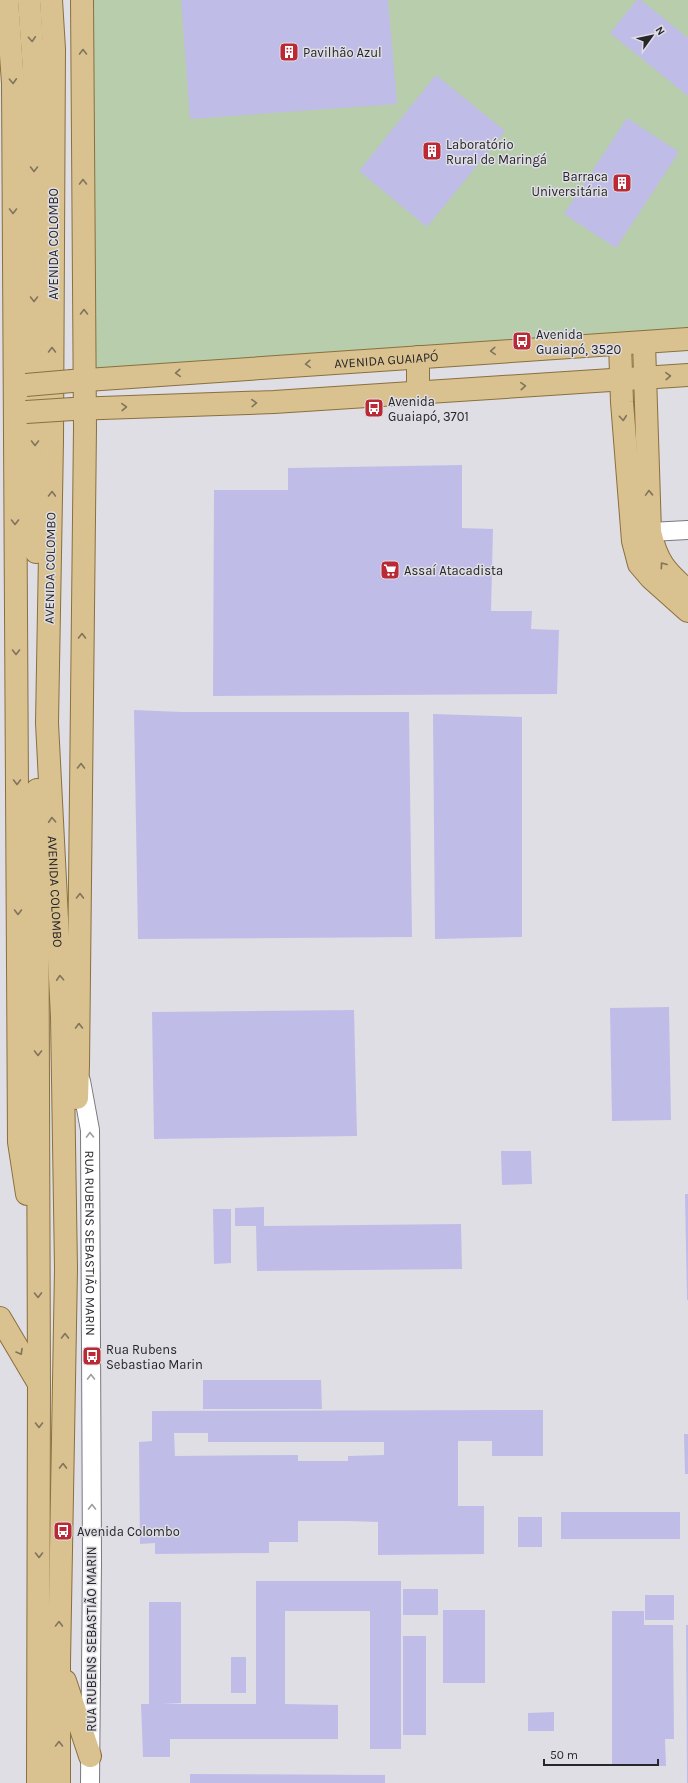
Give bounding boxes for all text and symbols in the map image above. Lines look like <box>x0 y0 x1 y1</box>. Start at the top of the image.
north arrow <box>632 16 672 56</box>
text: N <box>652 24 668 38</box>
one-way arrow <box>27 36 36 42</box>
building icon: Pavilhão Azul <box>278 41 300 63</box>
place label: Pavilhão Azul <box>303 45 382 60</box>
one-way arrow <box>79 49 87 55</box>
one-way arrow <box>8 78 17 84</box>
place label: Laboratório Rural de Maringá <box>446 137 547 167</box>
building icon: Laboratório Rural de Maringá <box>421 140 443 162</box>
one-way arrow <box>30 166 38 172</box>
place label: Barraca Universitária <box>531 169 608 199</box>
building icon: Barraca Universitária <box>611 172 633 194</box>
one-way arrow <box>79 179 87 185</box>
street label: AVENIDA COLOMBO <box>46 188 61 300</box>
one-way arrow <box>9 208 17 214</box>
one-way arrow <box>30 296 39 302</box>
one-way arrow <box>80 309 88 315</box>
place label: Avenida Guaiapó, 3520 <box>536 327 621 357</box>
bus stop icon: Avenida Guaiapó, 3520 <box>511 330 533 352</box>
one-way arrow <box>48 347 56 353</box>
one-way arrow <box>490 347 496 356</box>
street label: AVENIDA GUAIAPÓ <box>334 348 439 371</box>
one-way arrow <box>305 360 311 369</box>
one-way arrow <box>175 368 181 377</box>
one-way arrow <box>665 372 671 381</box>
one-way arrow <box>520 381 526 390</box>
place label: Avenida Guaiapó, 3701 <box>388 394 469 424</box>
bus stop icon: Avenida Guaiapó, 3701 <box>363 397 385 419</box>
one-way arrow <box>251 398 257 407</box>
one-way arrow <box>121 403 127 411</box>
one-way arrow <box>618 415 627 421</box>
one-way arrow <box>31 440 39 446</box>
one-way arrow <box>645 490 653 496</box>
one-way arrow <box>47 491 56 497</box>
street label: AVENIDA COLOMBO <box>42 512 58 624</box>
one-way arrow <box>11 519 19 525</box>
supermarket icon: Assaí Atacadista <box>379 559 401 581</box>
place label: Assaí Atacadista <box>404 563 503 578</box>
one-way arrow <box>661 563 668 570</box>
one-way arrow <box>78 633 86 639</box>
one-way arrow <box>12 649 20 655</box>
one-way arrow <box>77 763 85 769</box>
one-way arrow <box>13 779 21 785</box>
one-way arrow <box>48 817 56 823</box>
street label: AVENIDA COLOMBO <box>45 835 66 948</box>
one-way arrow <box>75 893 84 899</box>
one-way arrow <box>14 909 22 915</box>
one-way arrow <box>56 975 64 981</box>
one-way arrow <box>74 1023 83 1029</box>
one-way arrow <box>34 1050 42 1056</box>
one-way arrow <box>86 1132 94 1138</box>
street label: RUA RUBENS SEBASTIÃO MARIN <box>83 1150 98 1336</box>
one-way arrow <box>34 1292 42 1298</box>
one-way arrow <box>61 1333 69 1339</box>
place label: Rua Rubens Sebastiao Marin <box>106 1342 203 1372</box>
bus stop icon: Rua Rubens Sebastiao Marin <box>81 1345 103 1367</box>
one-way arrow <box>15 1348 22 1355</box>
one-way arrow <box>87 1374 95 1380</box>
one-way arrow <box>35 1422 43 1428</box>
one-way arrow <box>59 1463 67 1469</box>
one-way arrow <box>88 1504 96 1510</box>
bus stop icon: Avenida Colombo <box>52 1520 74 1542</box>
place label: Avenida Colombo <box>77 1524 180 1539</box>
street label: RUA RUBENS SEBASTIÃO MARIN <box>84 1546 99 1732</box>
one-way arrow <box>35 1552 43 1558</box>
one-way arrow <box>55 1621 64 1627</box>
one-way arrow <box>55 1741 63 1747</box>
scale bar <box>544 1741 658 1767</box>
text: 50 m <box>550 1748 578 1762</box>

